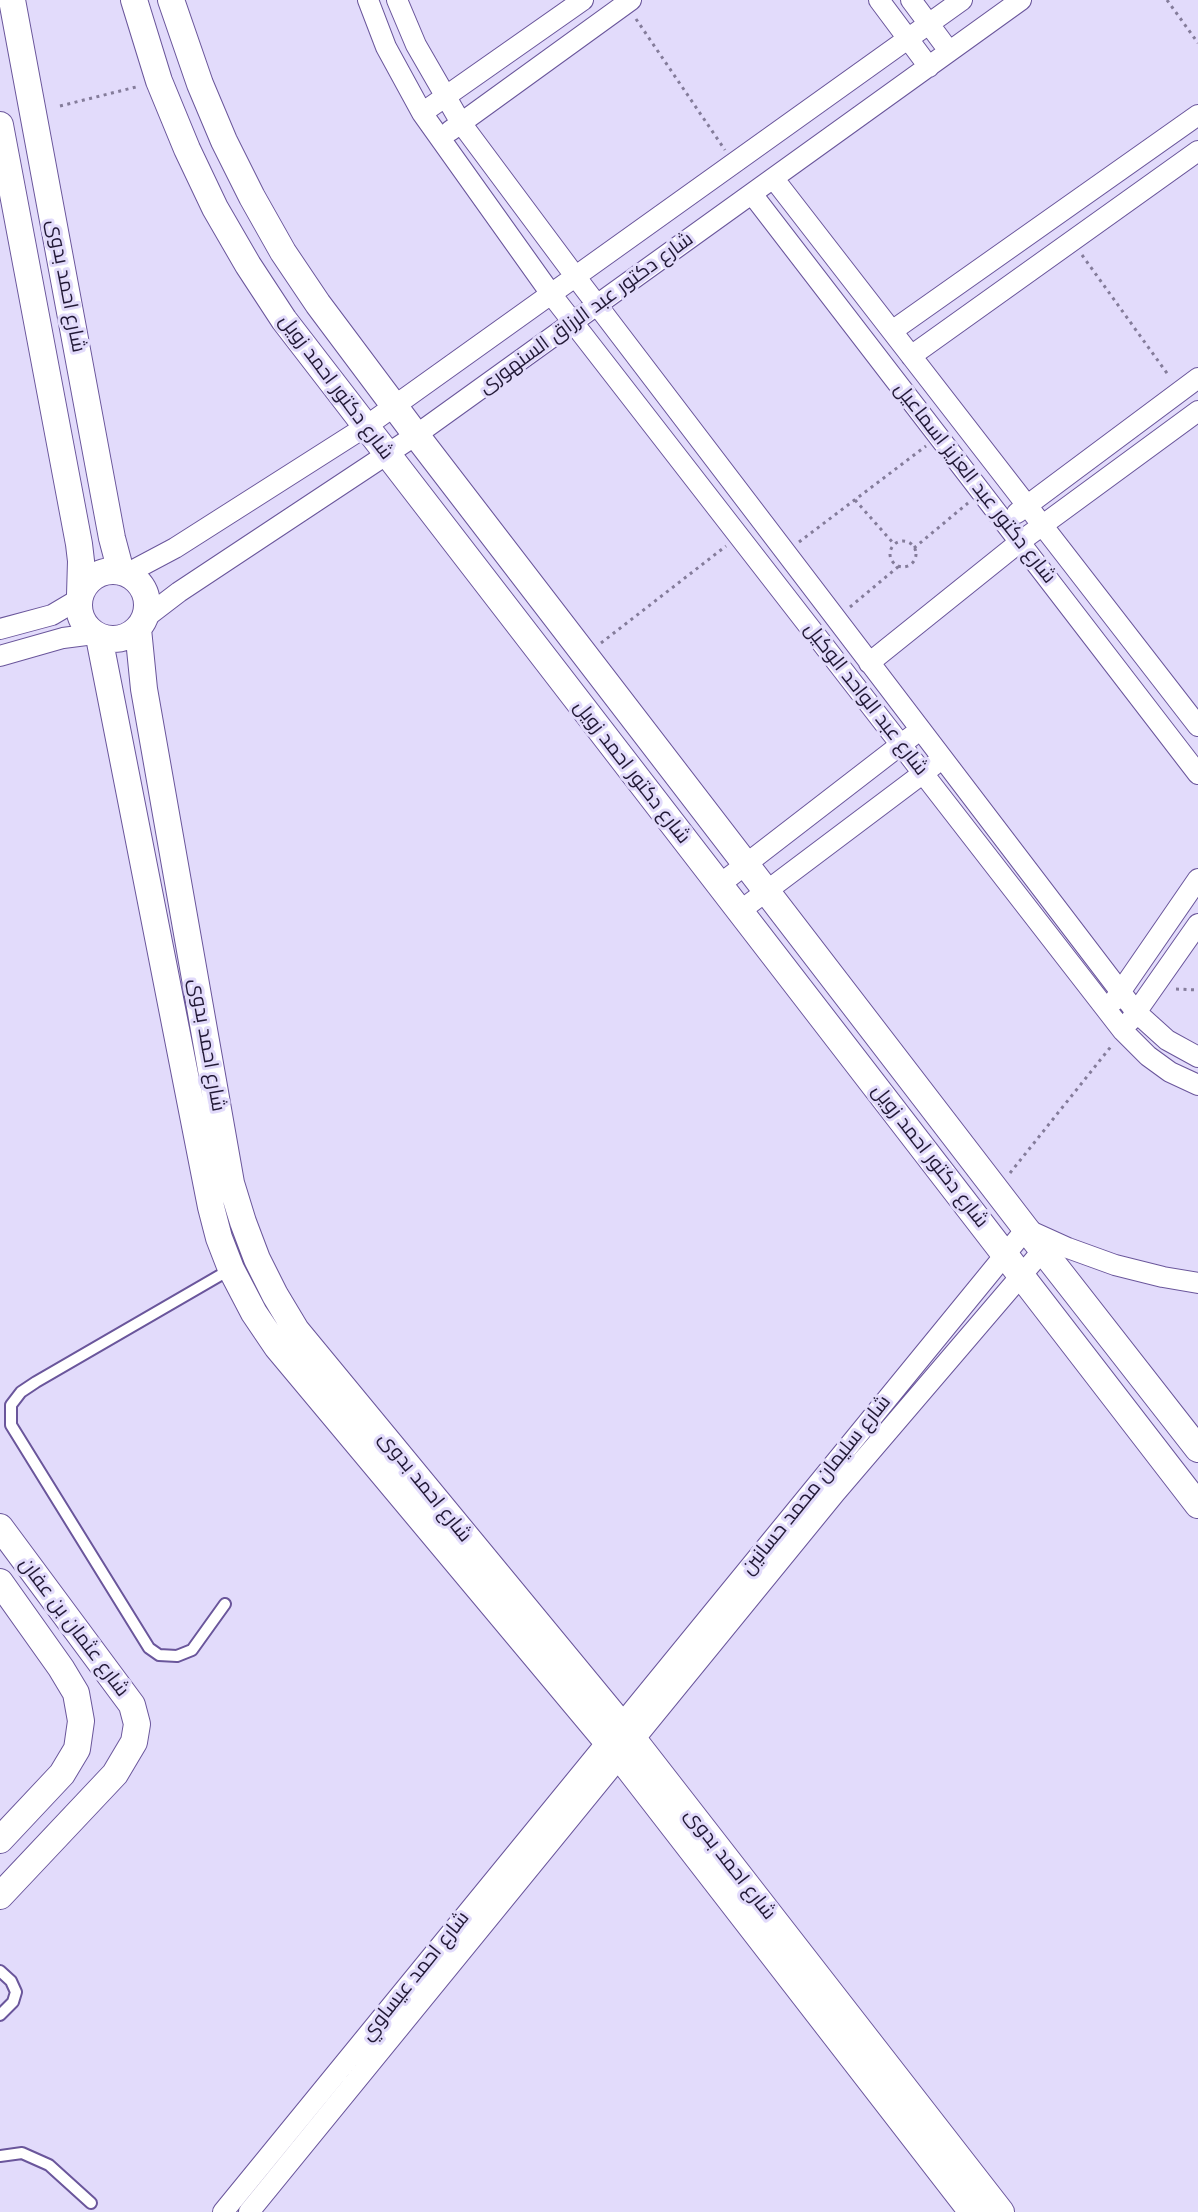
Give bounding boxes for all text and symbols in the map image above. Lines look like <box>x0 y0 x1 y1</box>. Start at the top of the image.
street label: شارع احمد بدوى <box>41 218 91 354</box>
street label: شارع دكتور عبد الرزاق السنهورى <box>474 227 698 399</box>
street label: شارع دكتور احمد زويل <box>274 310 398 464</box>
street label: شارع دكتور عبد العزيز اسماعيل <box>889 378 1061 588</box>
street label: شارع عبد الواحد الوكيل <box>799 618 933 780</box>
street label: شارع دكتور احمد زويل <box>569 695 695 849</box>
street label: شارع احمد بدوى <box>183 977 231 1113</box>
street label: شارع دكتور احمد زويل <box>867 1079 993 1233</box>
street label: شارع سليمان محمد حسانين <box>736 1390 896 1580</box>
street label: شارع احمد بدوى <box>373 1427 477 1547</box>
street label: شارع عثمان بن عفان <box>14 1553 134 1701</box>
street label: شارع احمد بدوى <box>679 1804 781 1924</box>
street label: شارع احمد عيساوي <box>355 1906 475 2046</box>

